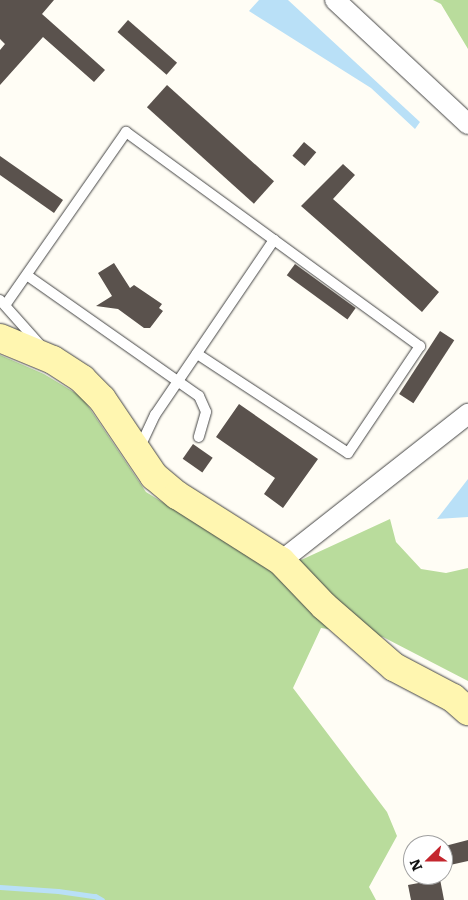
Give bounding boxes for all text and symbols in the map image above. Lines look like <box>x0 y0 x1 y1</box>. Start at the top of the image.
north arrow <box>403 835 453 885</box>
text: N <box>404 856 426 874</box>

